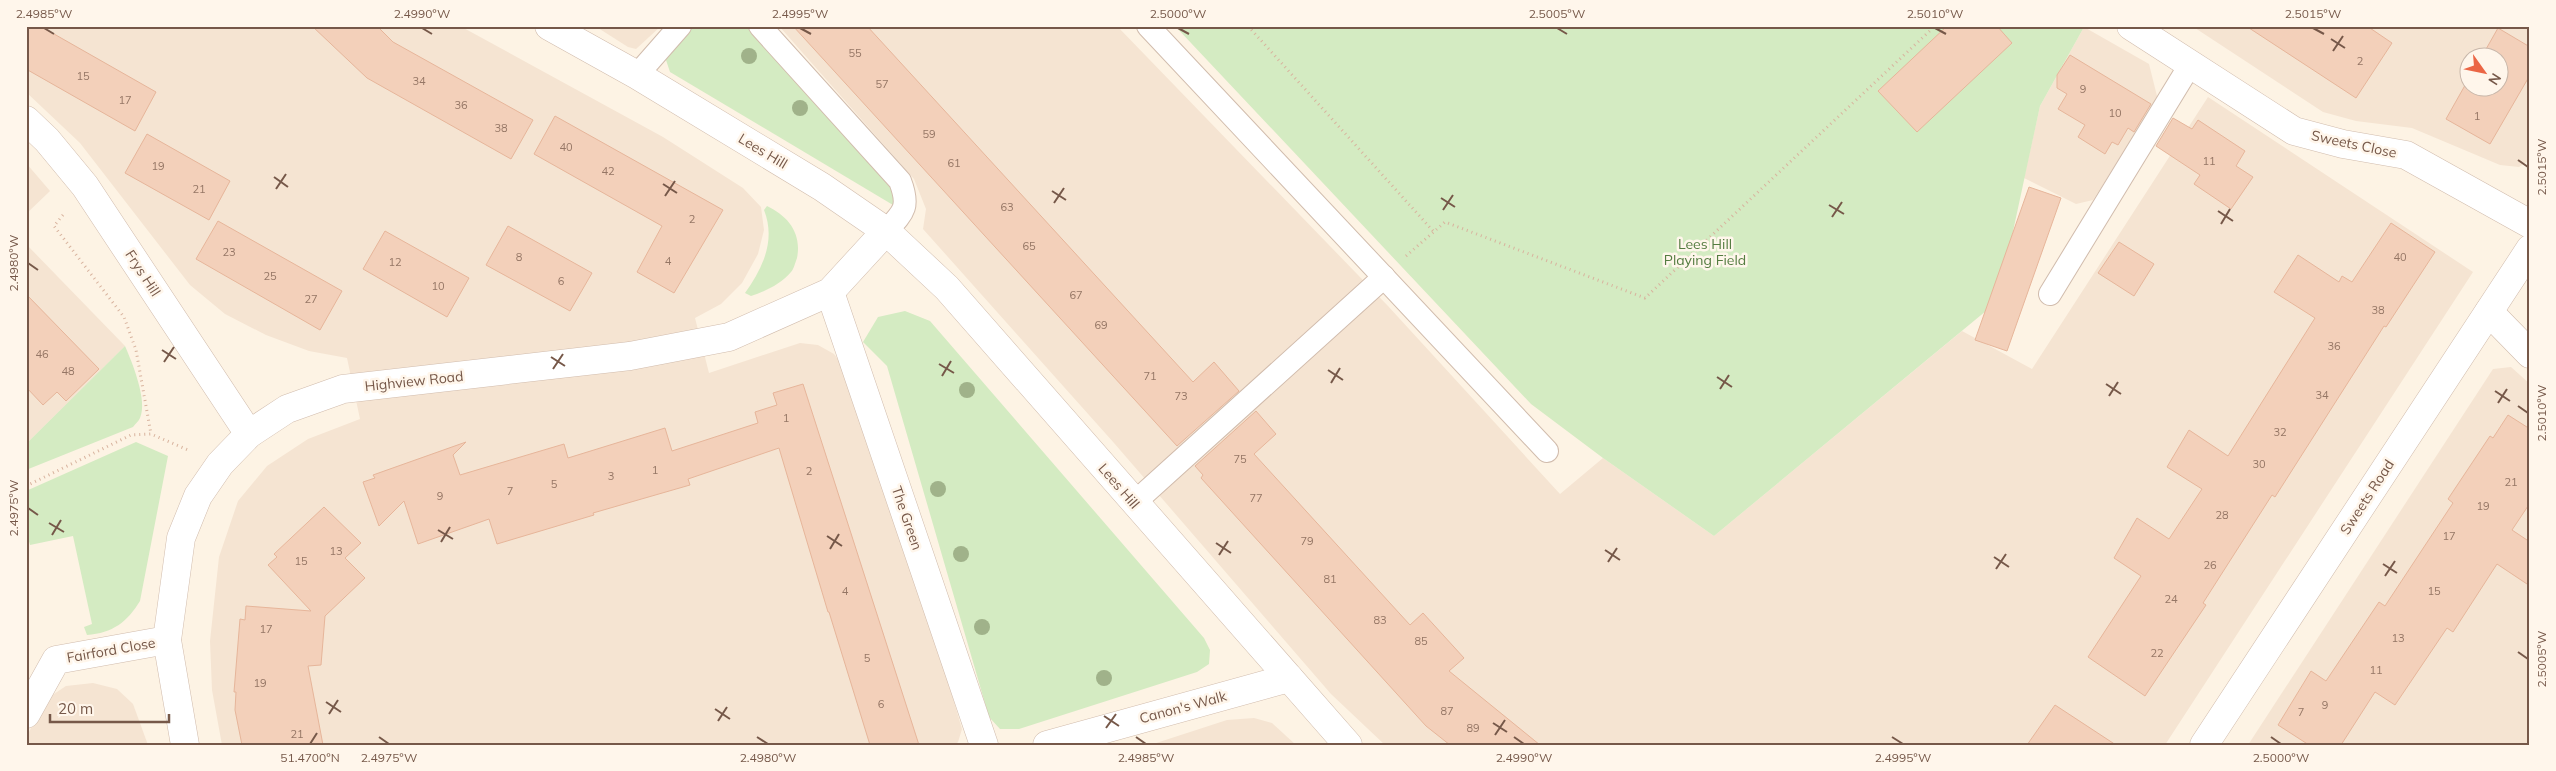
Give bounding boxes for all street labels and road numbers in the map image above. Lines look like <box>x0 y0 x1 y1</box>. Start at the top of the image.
street label: Sweets Close <box>2310 126 2398 162</box>
street label: Lees Hill <box>735 129 791 173</box>
street label: Frys Hill <box>121 246 165 300</box>
street label: Highview Road <box>364 367 464 395</box>
street label: Sweets Road <box>2336 456 2398 538</box>
street label: Lees Hill <box>1094 460 1144 512</box>
street label: The Green <box>888 484 926 552</box>
street label: Fairford Close <box>65 633 157 667</box>
street label: Canon's Walk <box>1137 687 1229 727</box>

